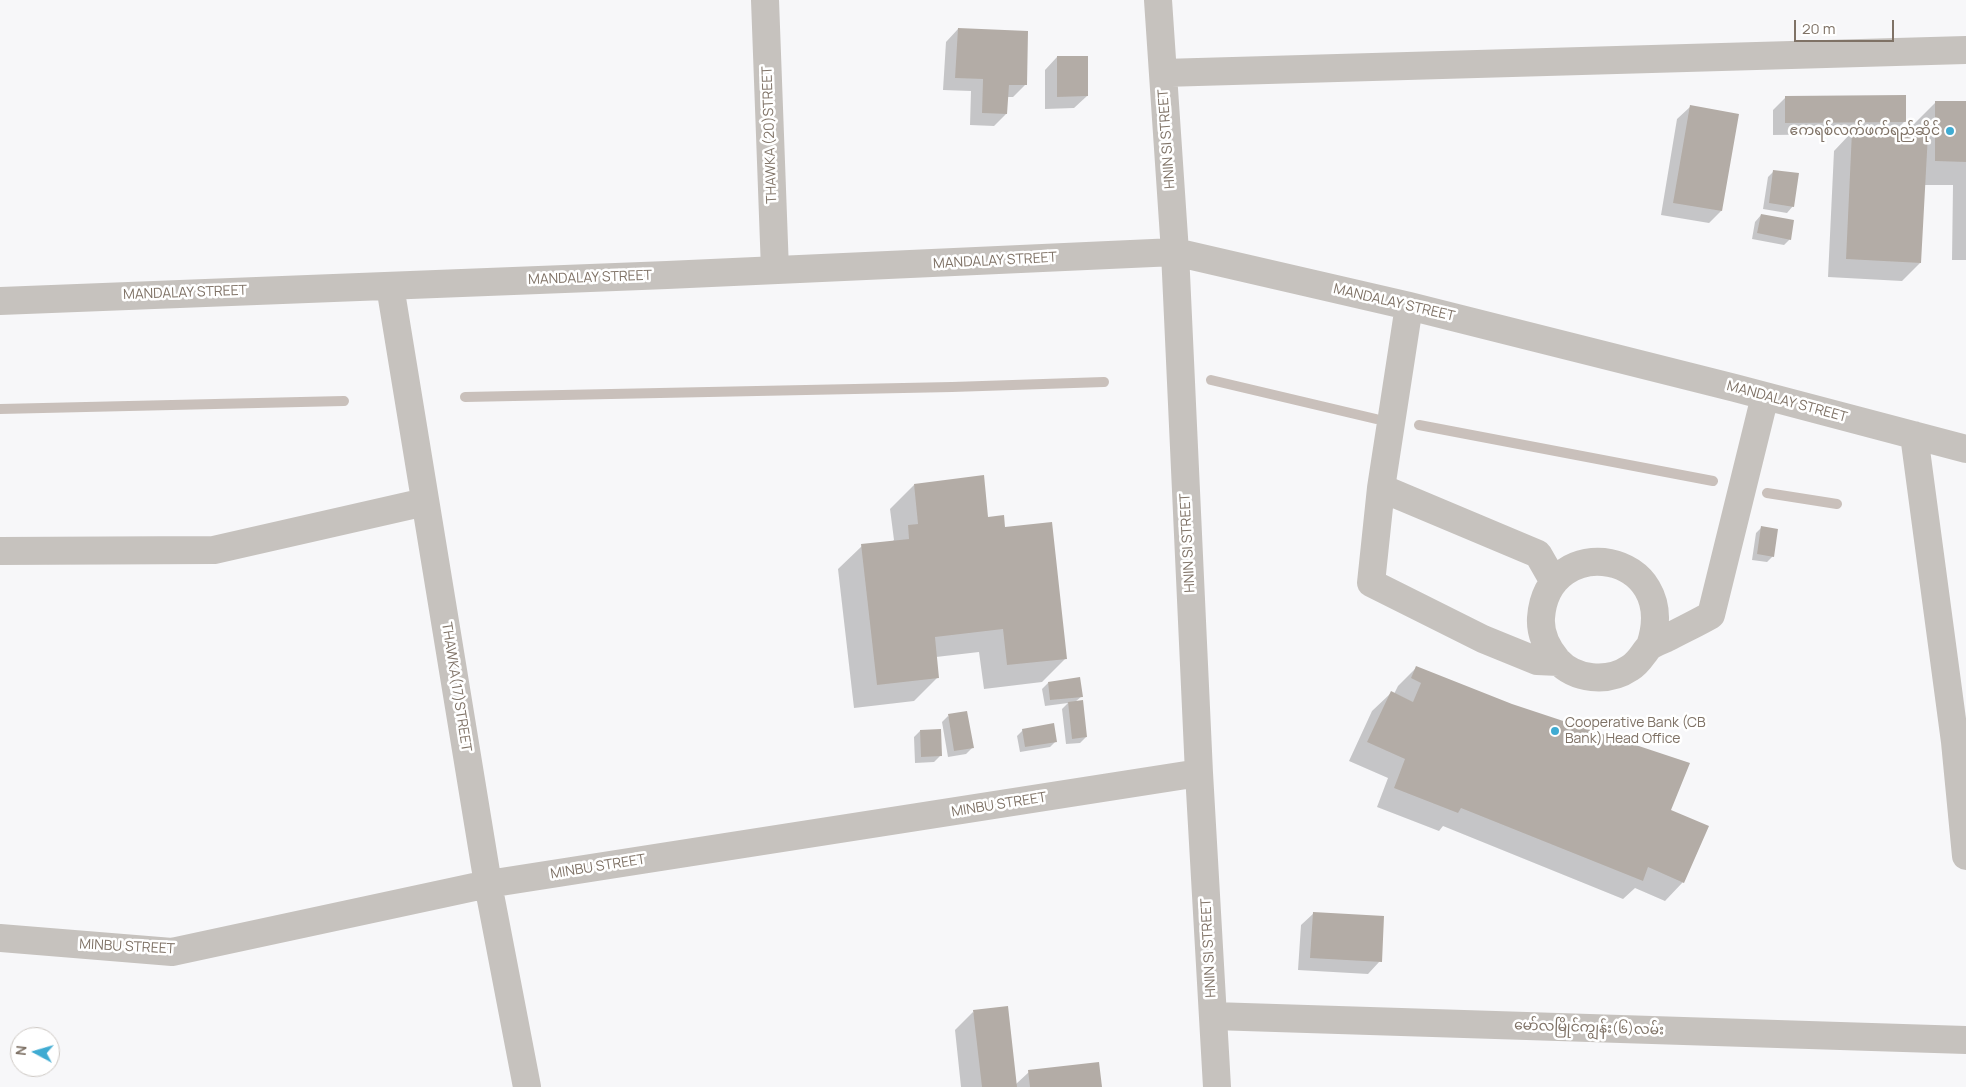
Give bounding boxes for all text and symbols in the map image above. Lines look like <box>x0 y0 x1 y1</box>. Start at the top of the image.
scale bar <box>1796 10 1896 42</box>
text: 20 m <box>1802 18 1835 39</box>
street label: THAWKA (20)STREET <box>759 66 781 204</box>
street label: HNIN SI STREET <box>1155 89 1179 189</box>
place label: ဧကရစ်လက်ဖက်ရည်ဆိုင် <box>1790 123 1940 139</box>
marker: ဧကရစ်လက်ဖက်ရည်ဆိုင် <box>1944 125 1956 137</box>
street label: MANDALAY STREET <box>933 249 1057 273</box>
street label: MANDALAY STREET <box>528 267 652 289</box>
street label: MANDALAY STREET <box>1332 281 1456 325</box>
street label: MANDALAY STREET <box>123 282 247 304</box>
street label: MANDALAY STREET <box>1725 378 1849 426</box>
street label: HNIN SI STREET <box>1177 493 1199 593</box>
street label: THAWKA(17)STREET <box>437 621 475 753</box>
place label: Cooperative Bank (CB Bank) Head Office <box>1565 715 1706 748</box>
marker: Cooperative Bank (CB Bank) Head Office <box>1549 725 1561 737</box>
street label: MINBU STREET <box>950 789 1048 821</box>
street label: MINBU STREET <box>549 851 647 883</box>
street label: HNIN SI STREET <box>1198 898 1220 998</box>
street label: MINBU STREET <box>79 936 175 958</box>
street label: မော်လမြိုင်ကျွန်း(၆)လမ်း <box>1514 1017 1664 1039</box>
north arrow <box>10 1027 60 1077</box>
text: N <box>11 1044 31 1056</box>

